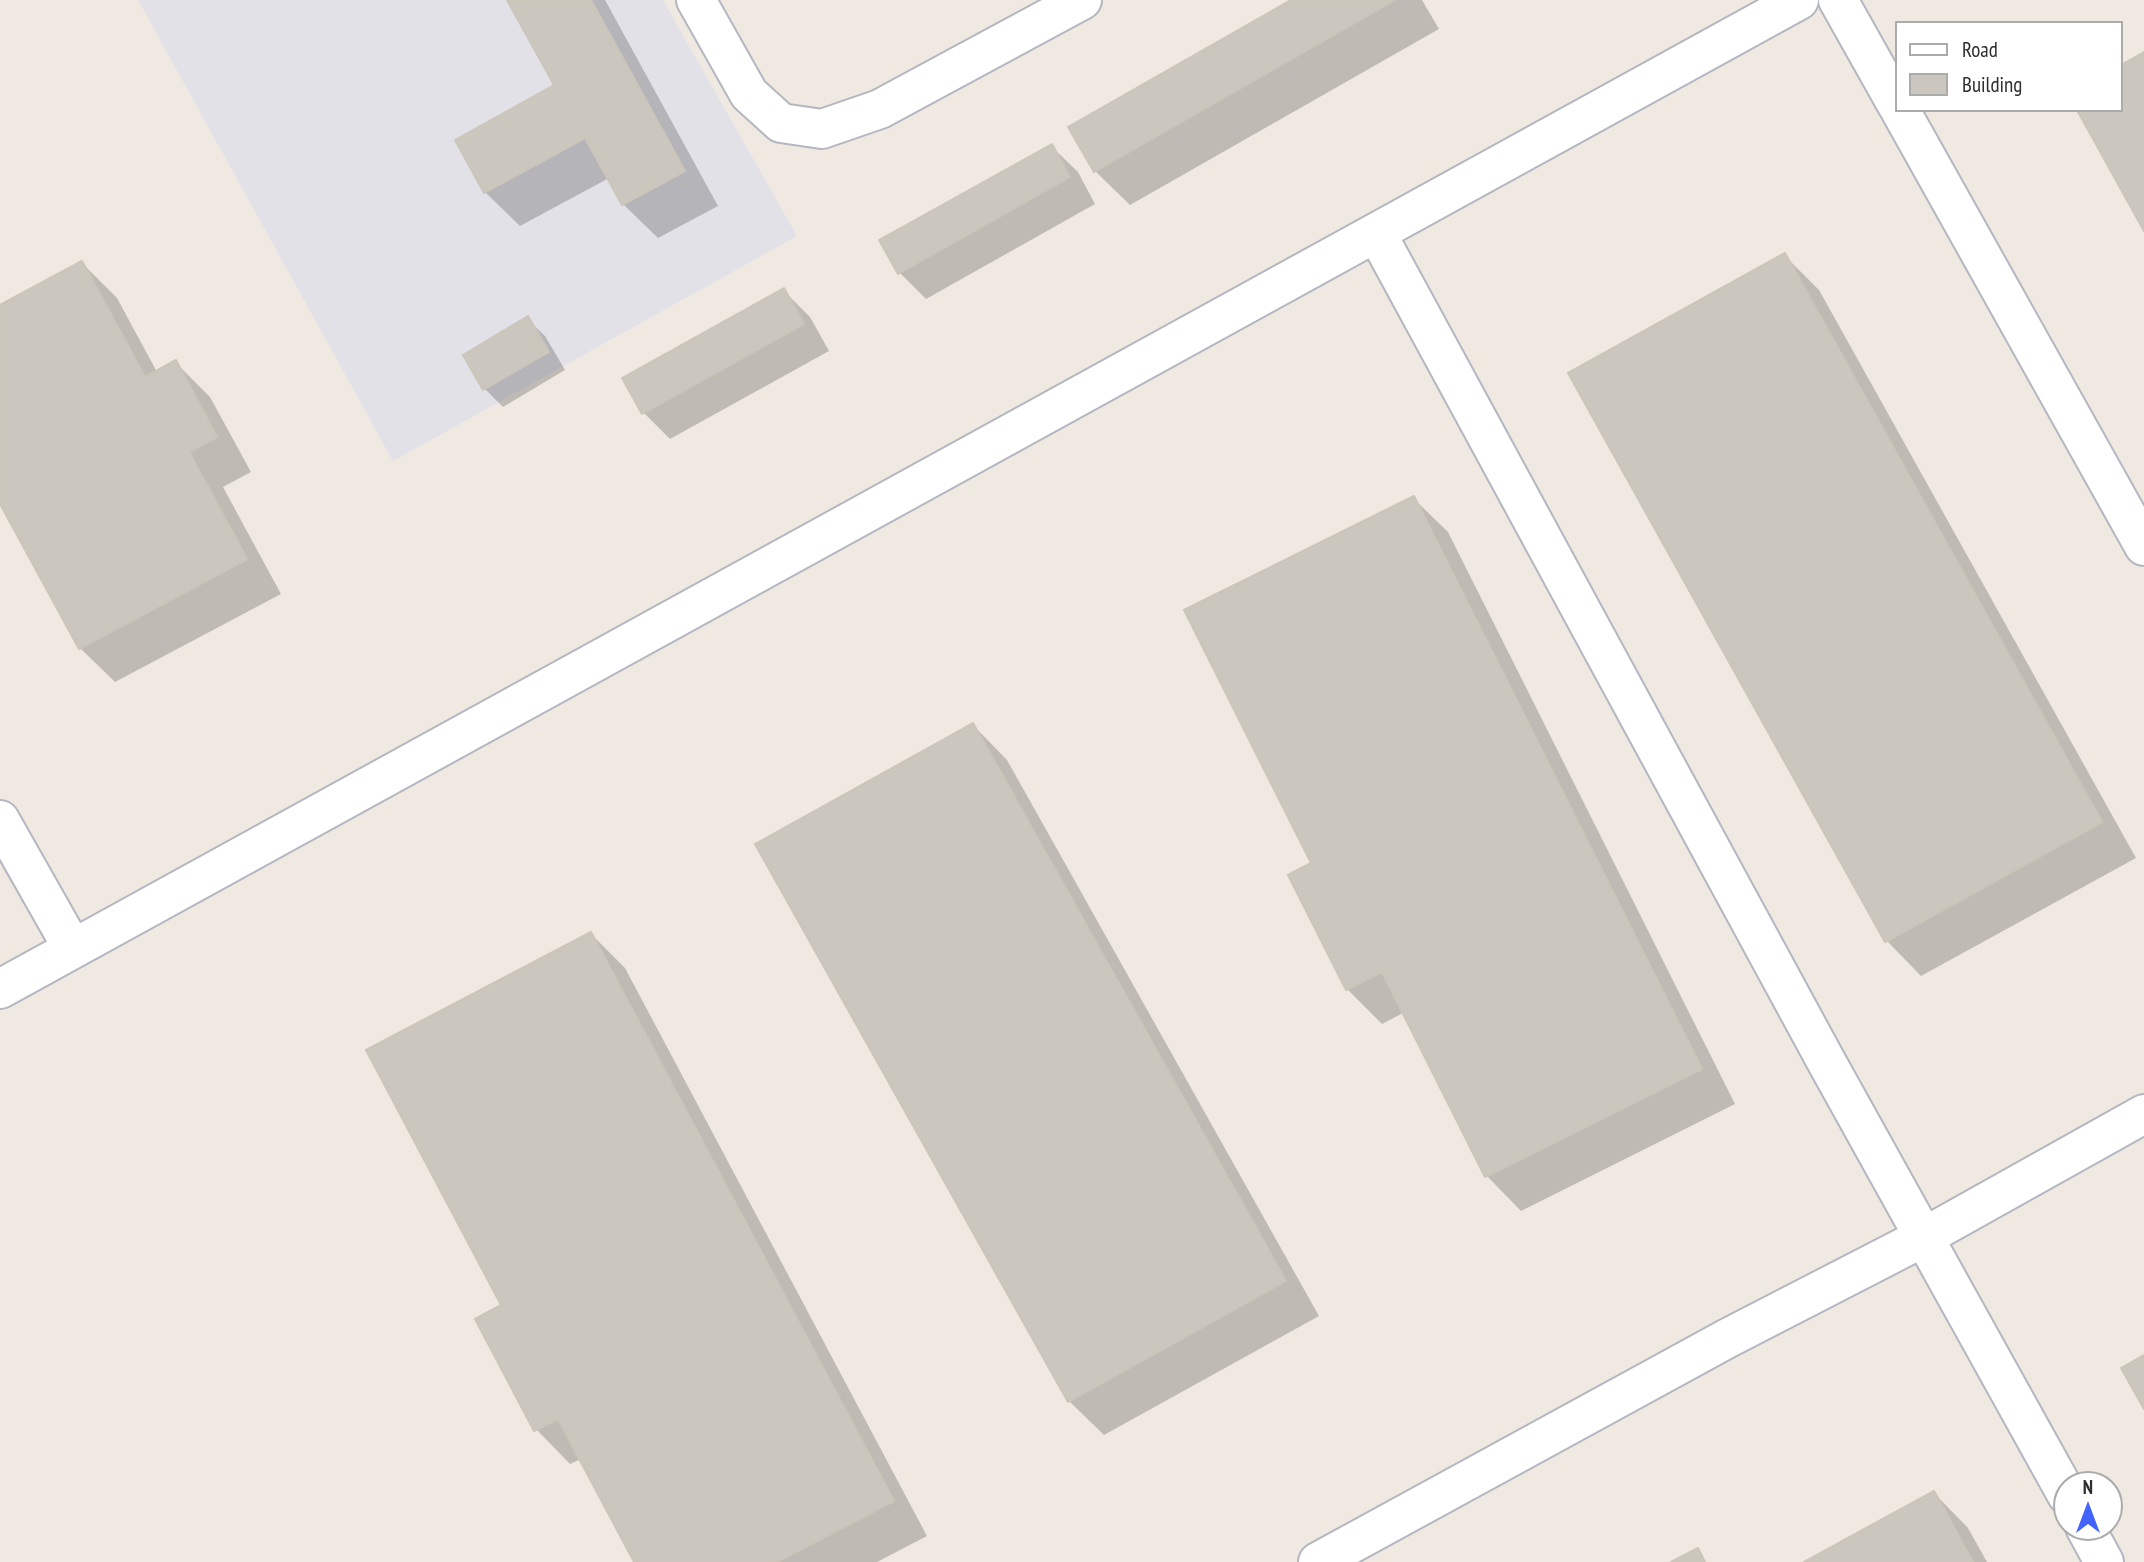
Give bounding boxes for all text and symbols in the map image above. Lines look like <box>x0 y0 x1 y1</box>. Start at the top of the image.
legend <box>1896 21 2123 112</box>
text: Road <box>1962 36 1998 63</box>
text: Building <box>1962 71 2022 98</box>
north arrow <box>2053 1471 2123 1541</box>
text: N <box>2083 1475 2093 1499</box>

